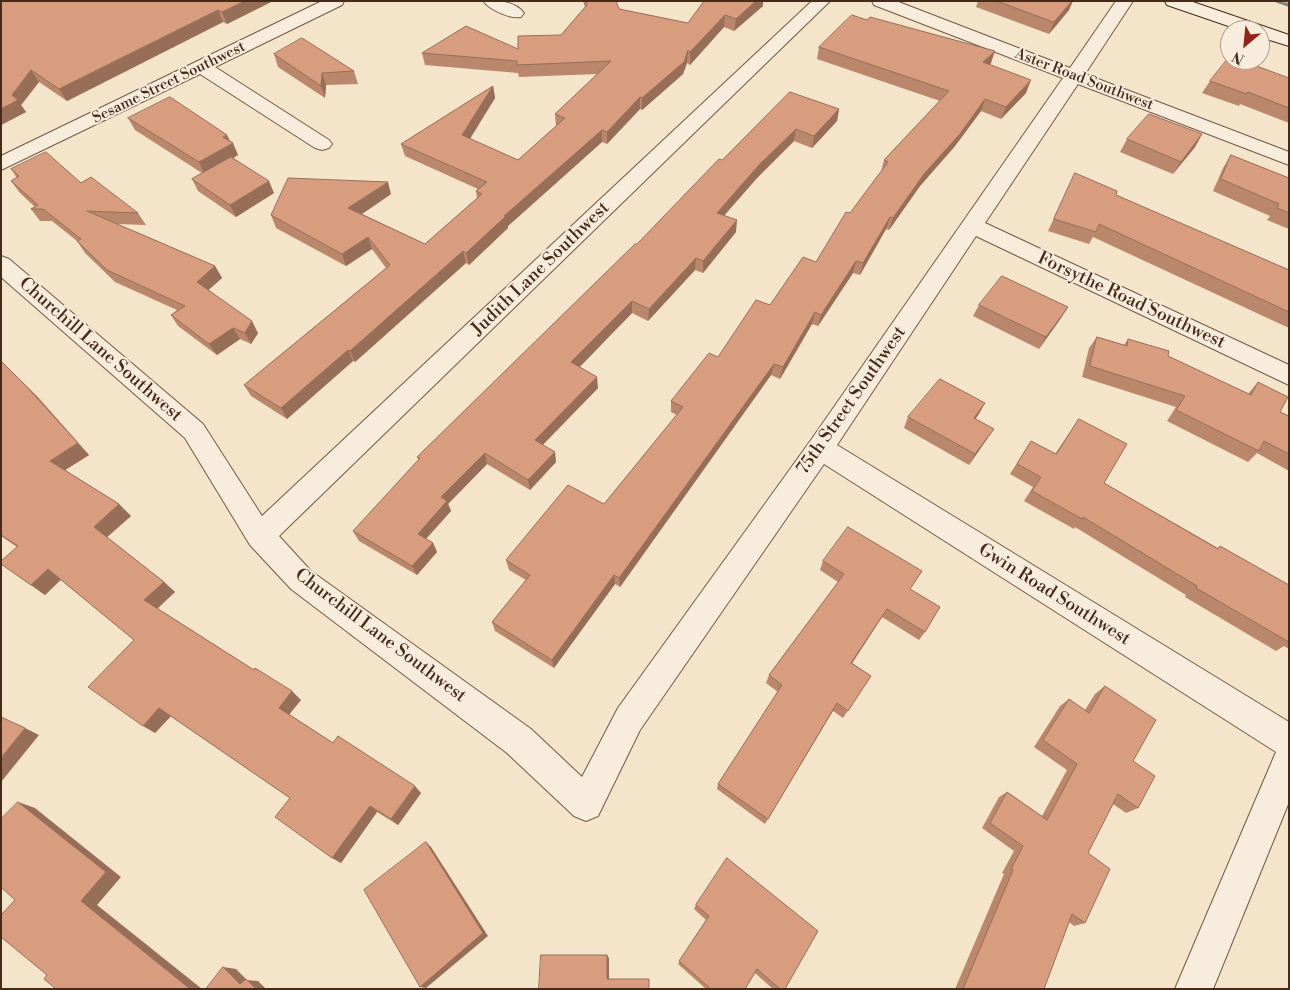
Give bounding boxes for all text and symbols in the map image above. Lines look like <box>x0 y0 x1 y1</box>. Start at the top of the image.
north arrow <box>1220 20 1270 70</box>
street label: Sesame Street Southwest <box>90 38 248 128</box>
street label: Aster Road Southwest <box>1012 45 1156 115</box>
text: N <box>1229 47 1248 68</box>
street label: Judith Lane Southwest <box>468 198 614 340</box>
street label: Forsythe Road Southwest <box>1034 248 1228 354</box>
street label: Churchill Lane Southwest <box>14 273 186 427</box>
street label: 75th Street Southwest <box>793 323 911 479</box>
street label: Gwin Road Southwest <box>974 539 1134 651</box>
street label: Churchill Lane Southwest <box>290 564 470 708</box>

